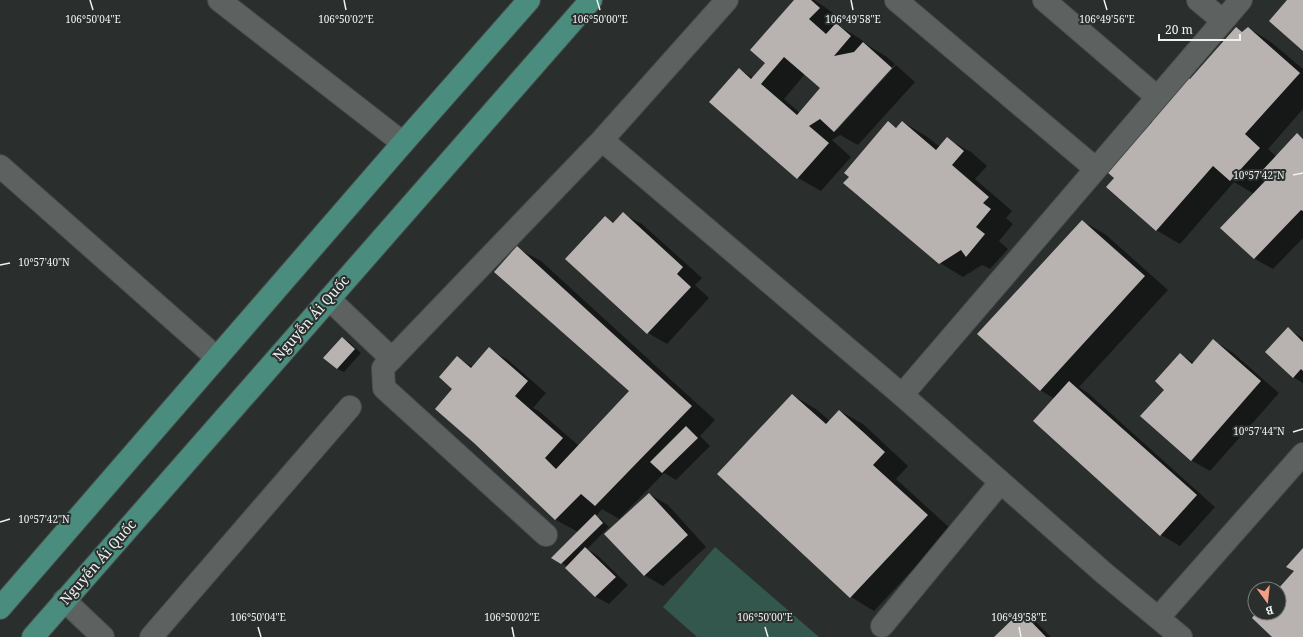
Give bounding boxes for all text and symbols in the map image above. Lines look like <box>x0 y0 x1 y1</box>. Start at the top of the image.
text: 106°50'04"E <box>65 12 121 26</box>
text: 106°50'02"E <box>318 12 374 26</box>
text: 106°50'00"E <box>572 12 628 26</box>
text: 106°49'58"E <box>825 12 881 26</box>
text: 106°49'56"E <box>1079 12 1135 26</box>
scale bar <box>1159 16 1240 42</box>
text: 20 m <box>1165 21 1193 38</box>
text: 10°57'42"N <box>1233 168 1285 182</box>
text: 10°57'40"N <box>18 255 70 269</box>
street label: Nguyễn Ái Quốc <box>268 271 353 364</box>
text: 10°57'44"N <box>1233 424 1285 438</box>
text: 10°57'42"N <box>18 512 70 526</box>
street label: Nguyễn Ái Quốc <box>55 515 140 608</box>
north arrow <box>1247 581 1287 621</box>
text: B <box>1264 603 1275 619</box>
text: 106°50'04"E <box>230 610 286 624</box>
text: 106°50'02"E <box>484 610 540 624</box>
text: 106°50'00"E <box>737 610 793 624</box>
text: 106°49'58"E <box>991 610 1047 624</box>

